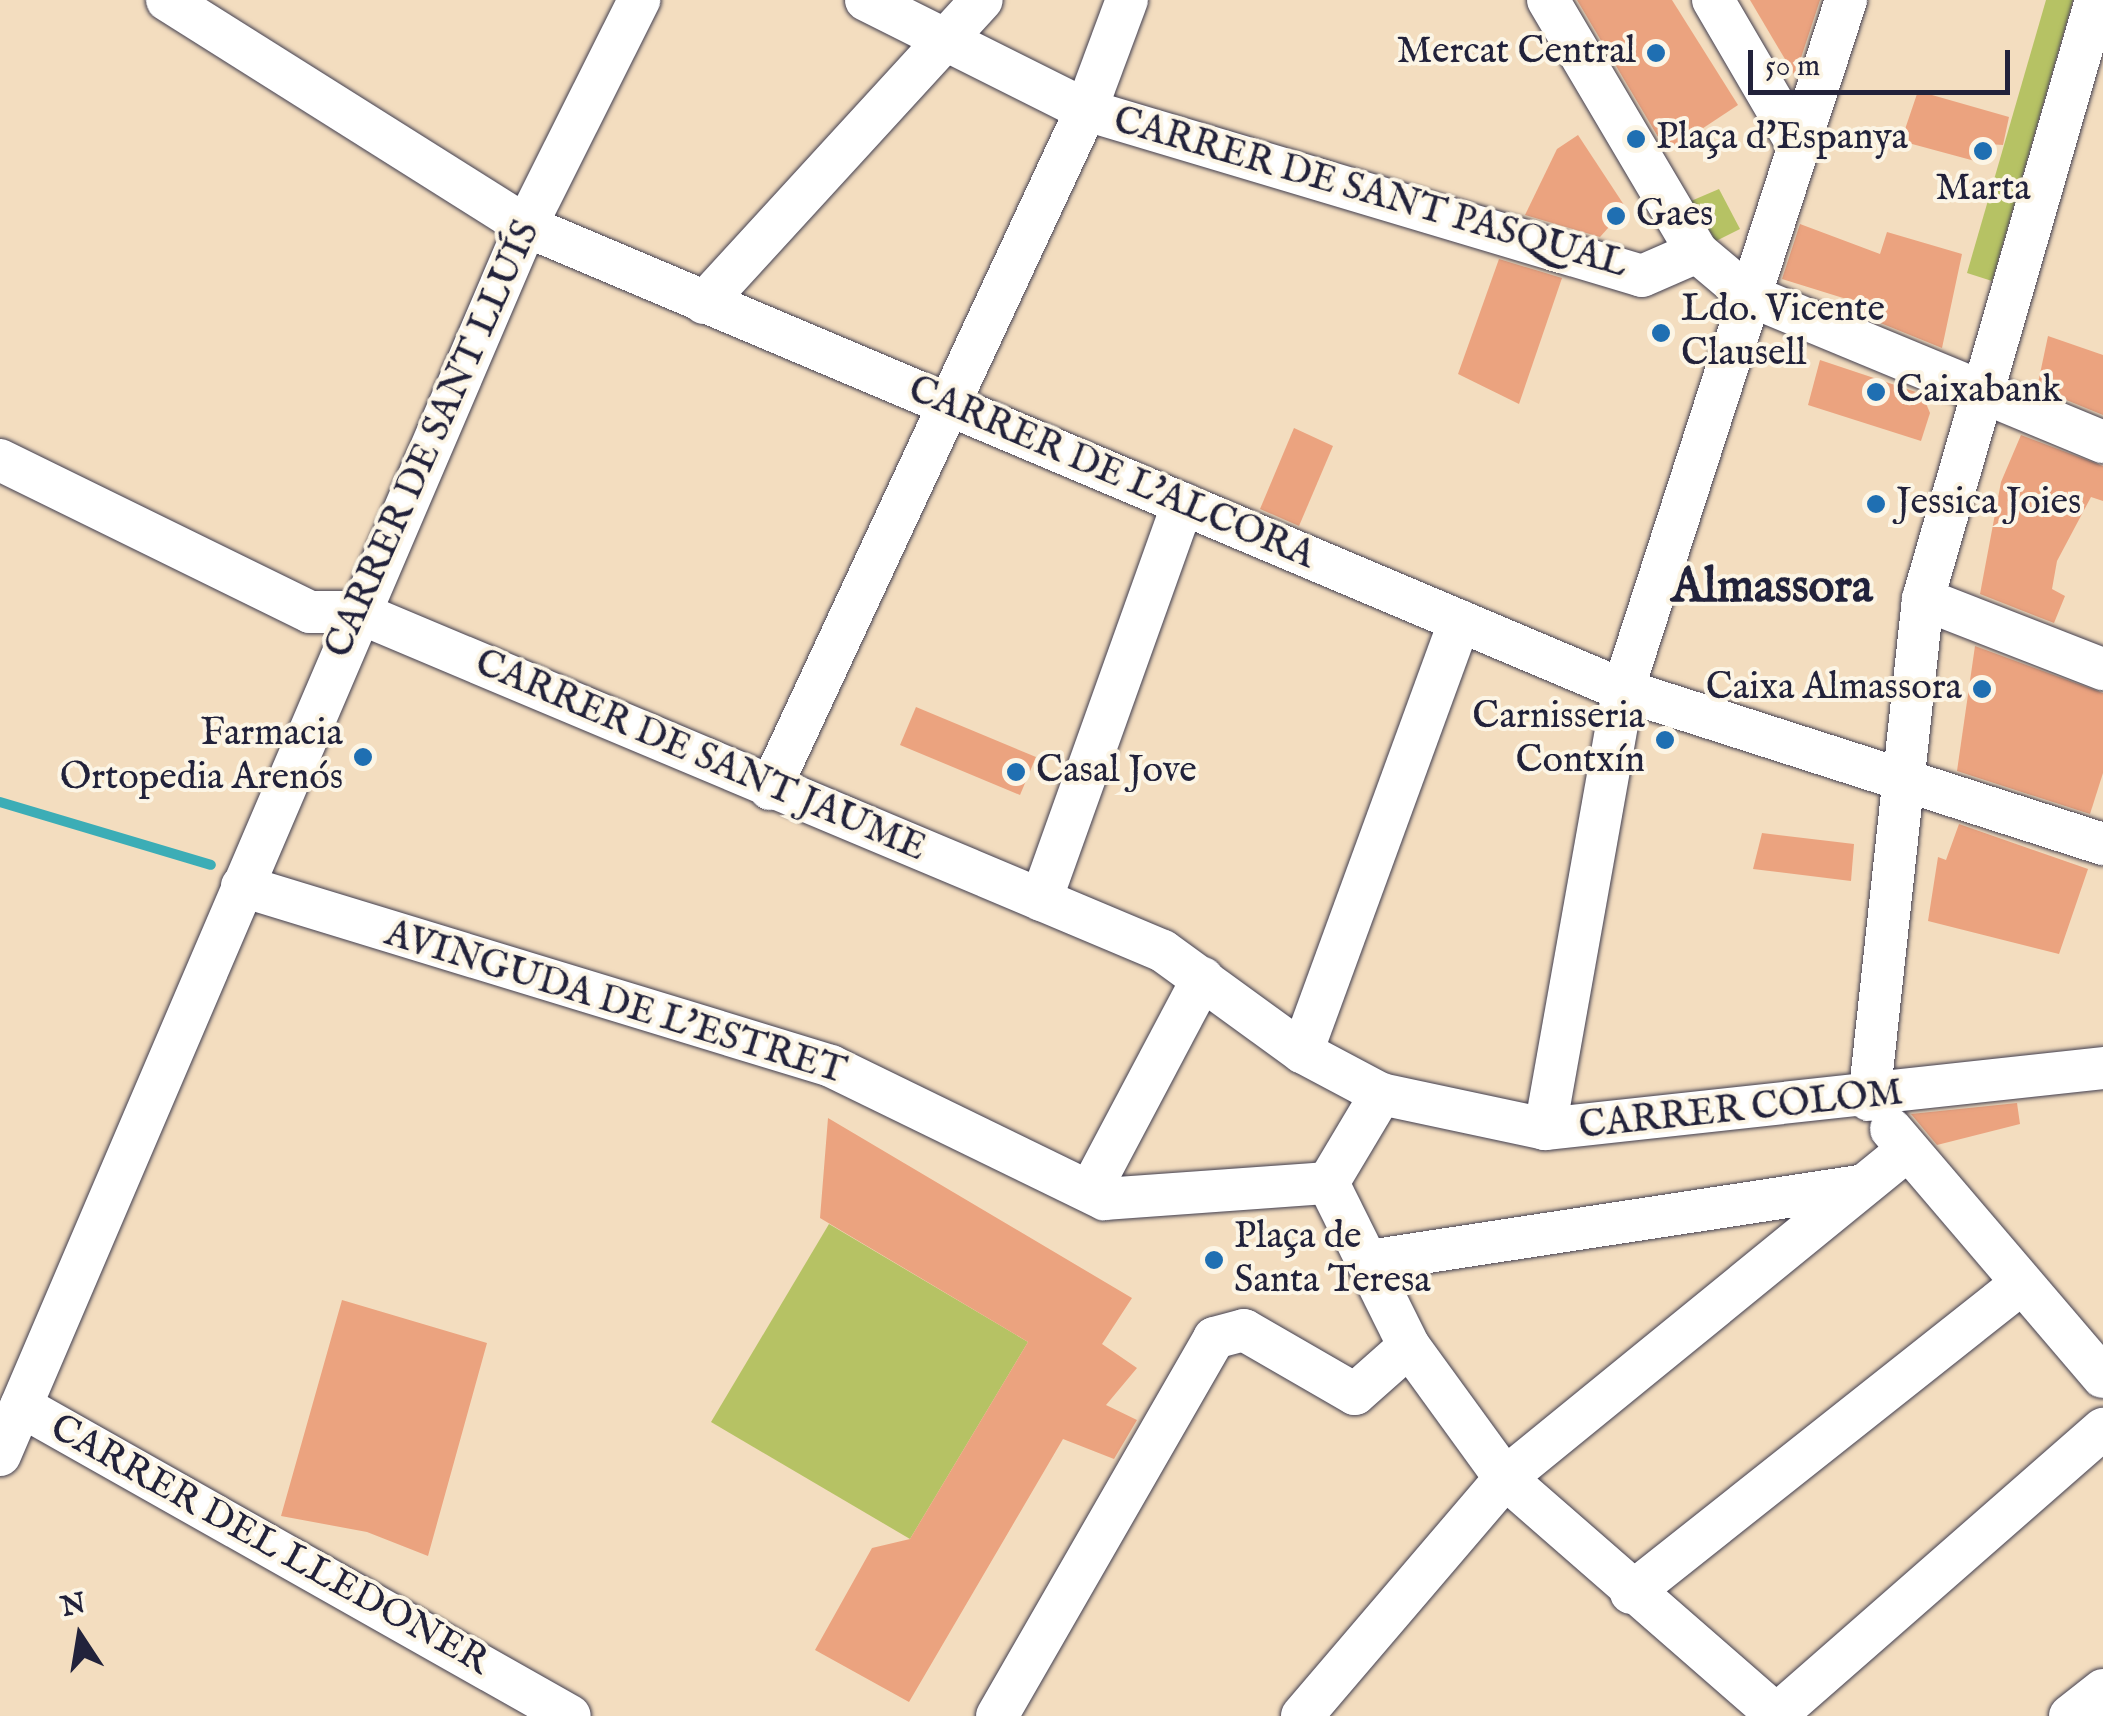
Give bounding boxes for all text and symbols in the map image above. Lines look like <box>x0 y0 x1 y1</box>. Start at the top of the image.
place label: Mercat Central <box>1397 30 1636 76</box>
scale bar <box>1753 30 2016 92</box>
marker: Mercat Central <box>1645 42 1667 64</box>
text: 50 m <box>1765 48 1820 86</box>
street label: CARRER DE SANT PASQUAL <box>1108 99 1632 289</box>
place label: Plaça d'Espanya <box>1656 116 1908 162</box>
marker: Plaça d'Espanya <box>1625 128 1647 150</box>
marker: Marta <box>1972 140 1994 162</box>
place label: Marta <box>1935 167 2031 213</box>
place label: Gaes <box>1636 193 1713 239</box>
marker: Gaes <box>1605 205 1627 227</box>
street label: CARRER DE SANT LLUÍS <box>317 215 551 665</box>
place label: Ldo. Vicente Clausell <box>1681 288 1885 378</box>
marker: Ldo. Vicente Clausell <box>1650 322 1672 344</box>
street label: CARRER DE L'ALCORA <box>901 368 1321 580</box>
place label: Caixabank <box>1896 369 2062 415</box>
marker: Caixabank <box>1865 381 1887 403</box>
place label: Jessica Joies <box>1896 481 2081 527</box>
marker: Jessica Joies <box>1865 493 1887 515</box>
district label: Almassora <box>1671 560 1873 618</box>
street label: CARRER DE SANT JAUME <box>468 641 932 873</box>
place label: Caixa Almassora <box>1706 666 1962 712</box>
marker: Caixa Almassora <box>1971 678 1993 700</box>
place label: Carnisseria Contxín <box>1472 695 1645 784</box>
place label: Farmacia Ortopedia Arenós <box>60 712 343 802</box>
marker: Carnisseria Contxín <box>1654 729 1676 751</box>
marker: Farmacia Ortopedia Arenós <box>352 746 374 768</box>
place label: Casal Jove <box>1036 749 1197 795</box>
marker: Casal Jove <box>1005 761 1027 783</box>
street label: AVINGUDA DE L'ESTRET <box>379 912 851 1096</box>
street label: CARRER COLOM <box>1577 1071 1905 1151</box>
place label: Plaça de Santa Teresa <box>1234 1215 1431 1304</box>
marker: Plaça de Santa Teresa <box>1203 1249 1225 1271</box>
street label: CARRER DEL LLEDONER <box>42 1406 496 1686</box>
north arrow <box>30 1586 130 1686</box>

